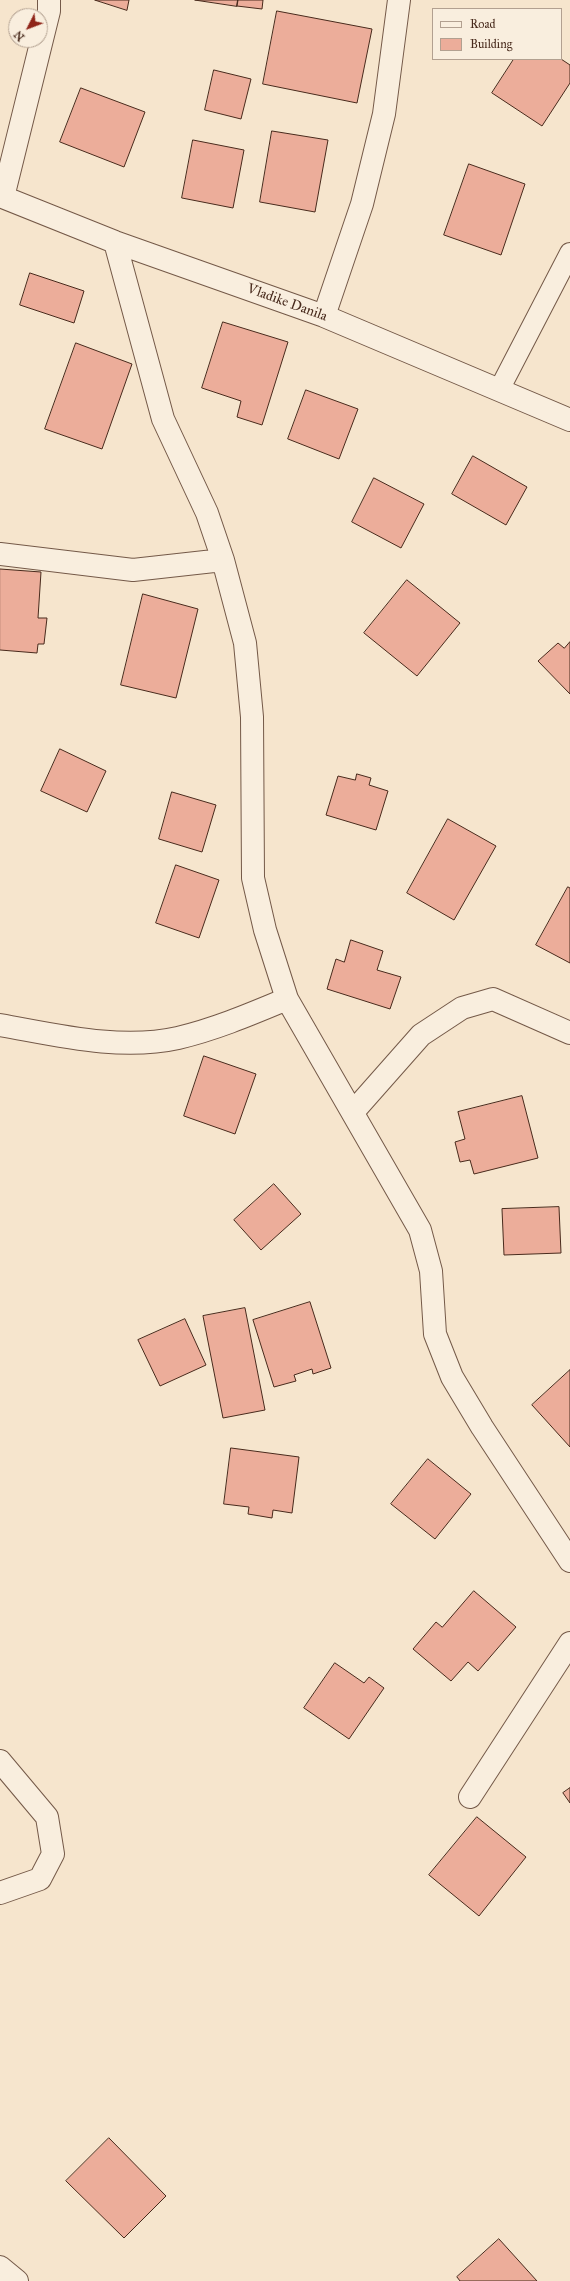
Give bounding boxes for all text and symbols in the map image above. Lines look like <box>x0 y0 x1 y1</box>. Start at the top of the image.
north arrow <box>8 8 48 48</box>
legend <box>432 8 562 60</box>
text: Road <box>470 17 496 31</box>
text: N <box>11 28 27 44</box>
text: Building <box>470 37 512 51</box>
street label: Vladike Danila <box>245 281 329 325</box>

